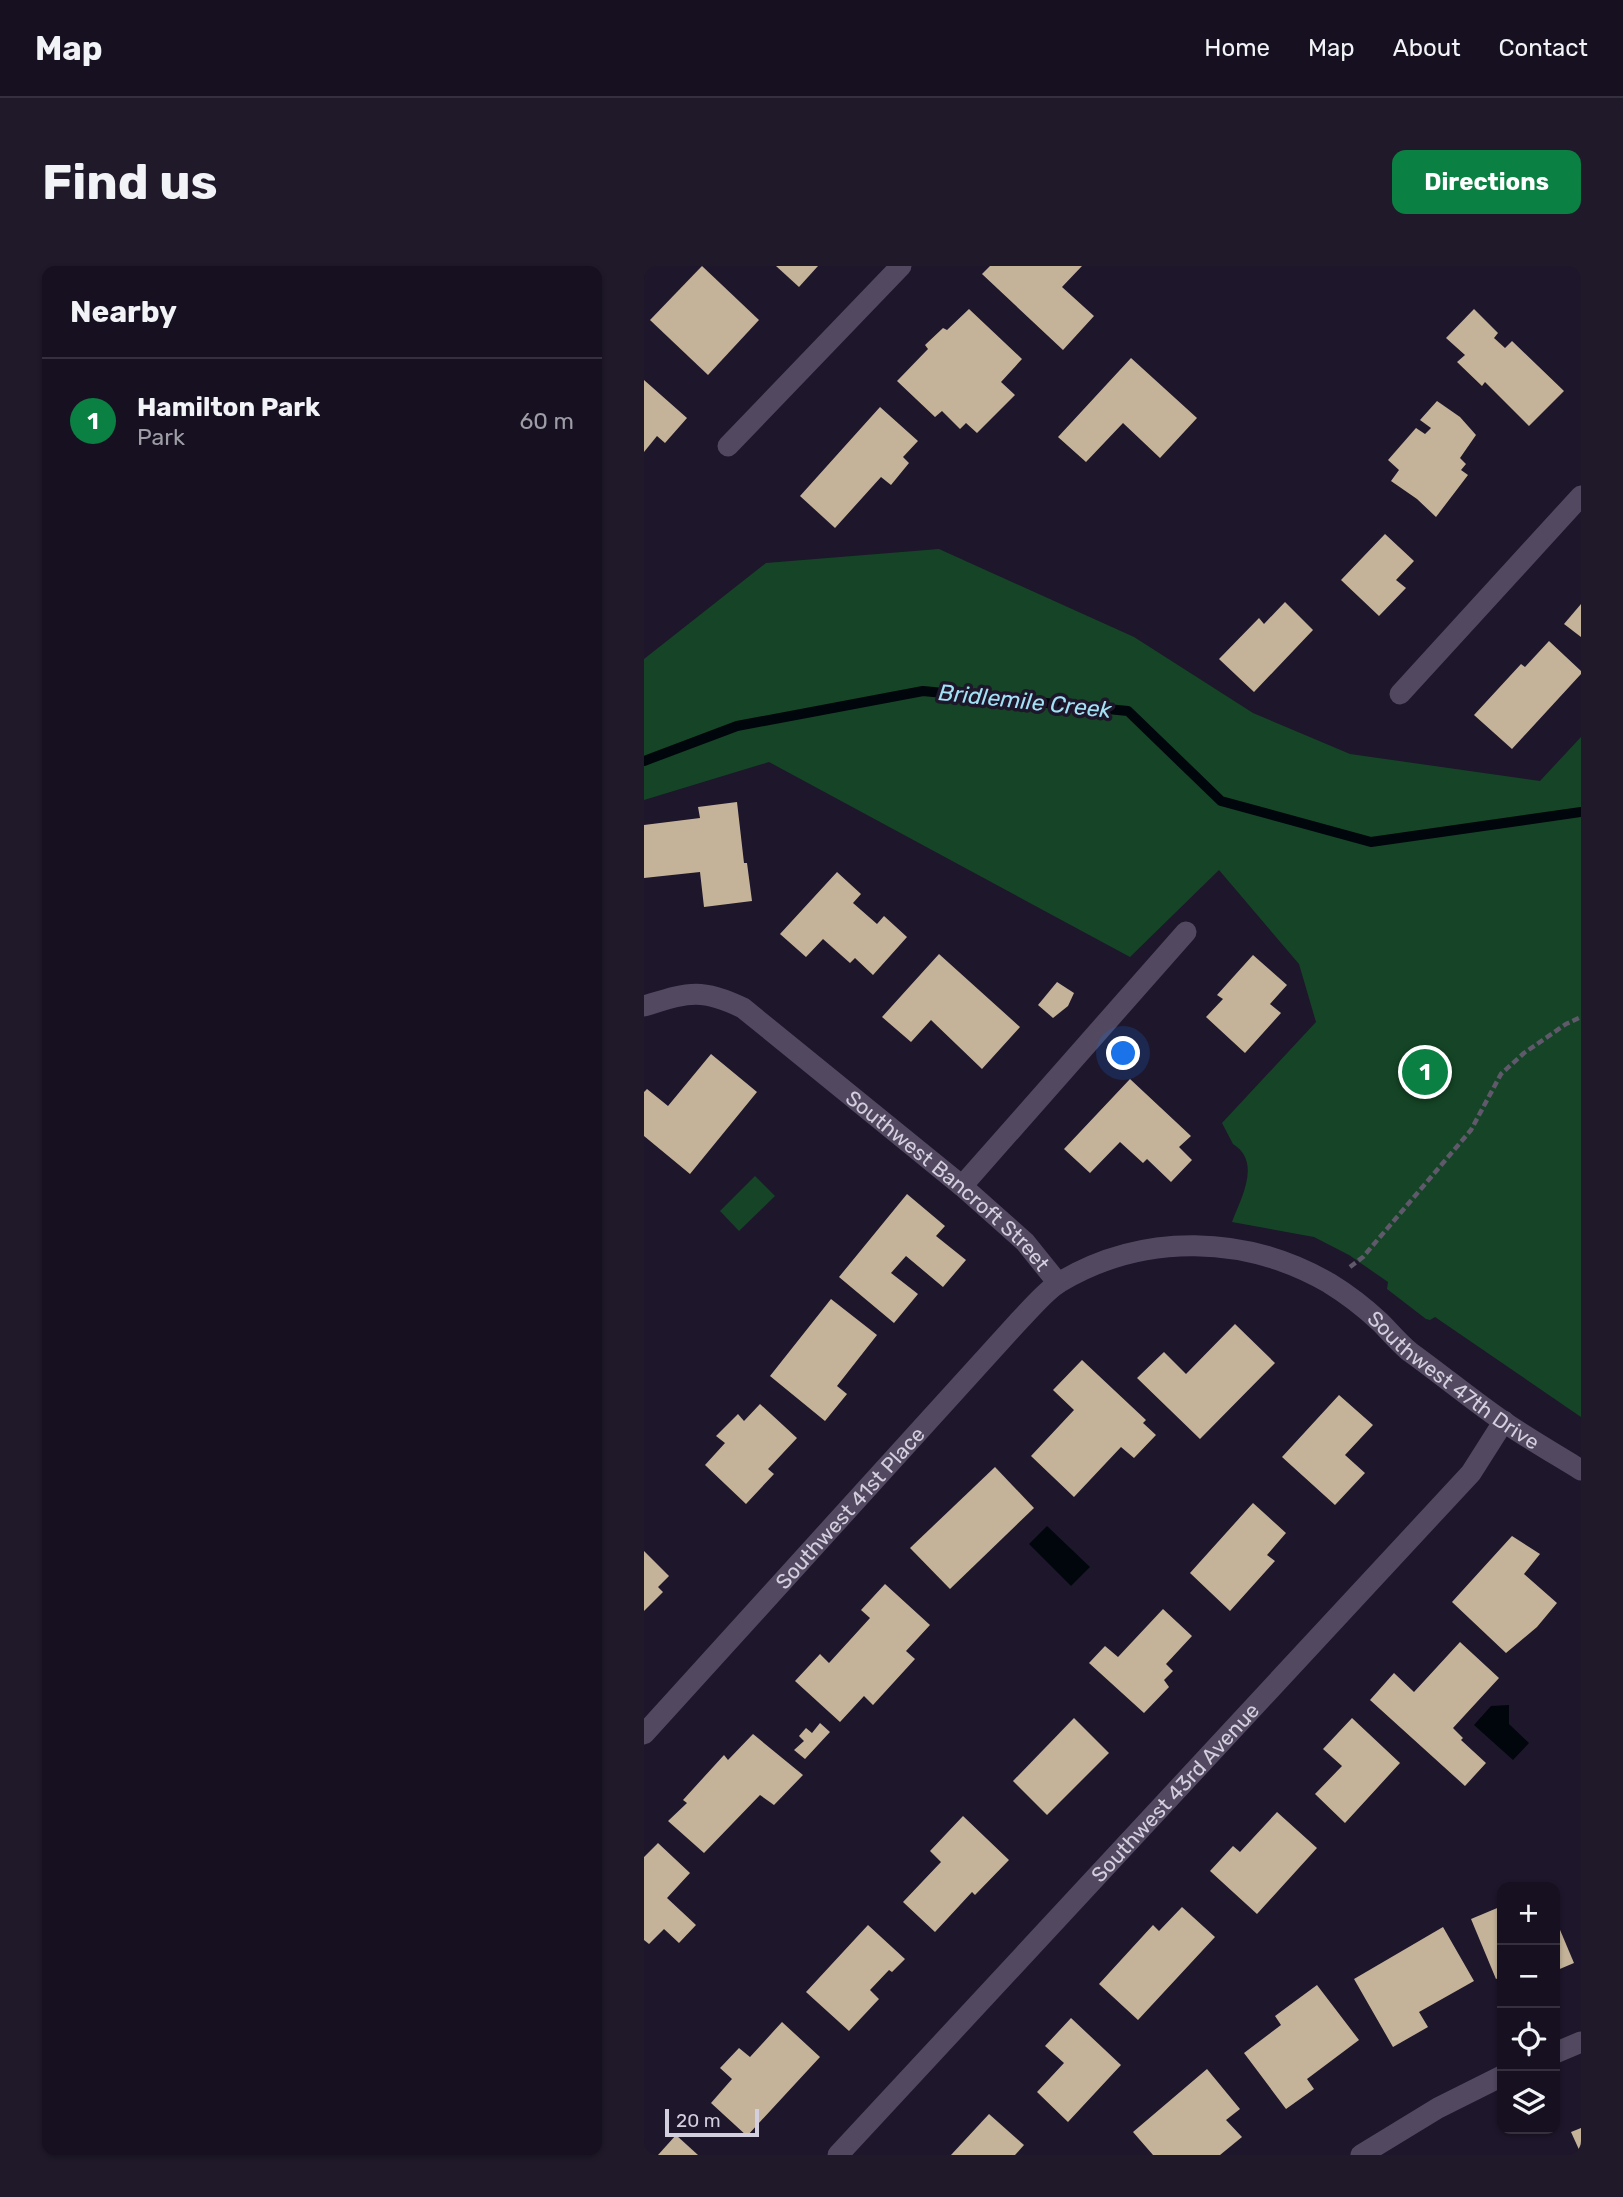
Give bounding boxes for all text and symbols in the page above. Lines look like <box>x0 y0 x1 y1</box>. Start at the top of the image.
text: Map <box>35 29 103 68</box>
text: Home <box>1204 34 1270 62</box>
text: Map <box>1308 34 1355 62</box>
text: About <box>1393 34 1461 62</box>
text: Contact <box>1499 34 1588 62</box>
button: Directions <box>1392 150 1581 214</box>
text: Find us <box>42 153 218 211</box>
text: Nearby <box>70 294 177 330</box>
text: Hamilton Park <box>137 392 320 423</box>
text: 1 <box>87 407 99 435</box>
text: 60 m <box>519 407 574 435</box>
text: Park <box>137 423 185 451</box>
water label: Bridlemile Creek <box>937 678 1114 724</box>
your location <box>1106 1036 1140 1070</box>
pin: 1 <box>1402 1046 1448 1098</box>
street label: Southwest Bancroft Street <box>841 1084 1055 1276</box>
street label: Southwest 47th Drive <box>1363 1305 1544 1454</box>
street label: Southwest 41st Place <box>770 1421 930 1594</box>
street label: Southwest 43rd Avenue <box>1086 1697 1264 1887</box>
map controls <box>1497 1882 1560 2134</box>
button: + <box>1497 1882 1560 1945</box>
button: − <box>1497 1945 1560 2008</box>
button: locate <box>1497 2008 1560 2071</box>
button: layers <box>1497 2071 1560 2134</box>
scale bar <box>665 2106 760 2138</box>
text: 20 m <box>676 2109 721 2132</box>

